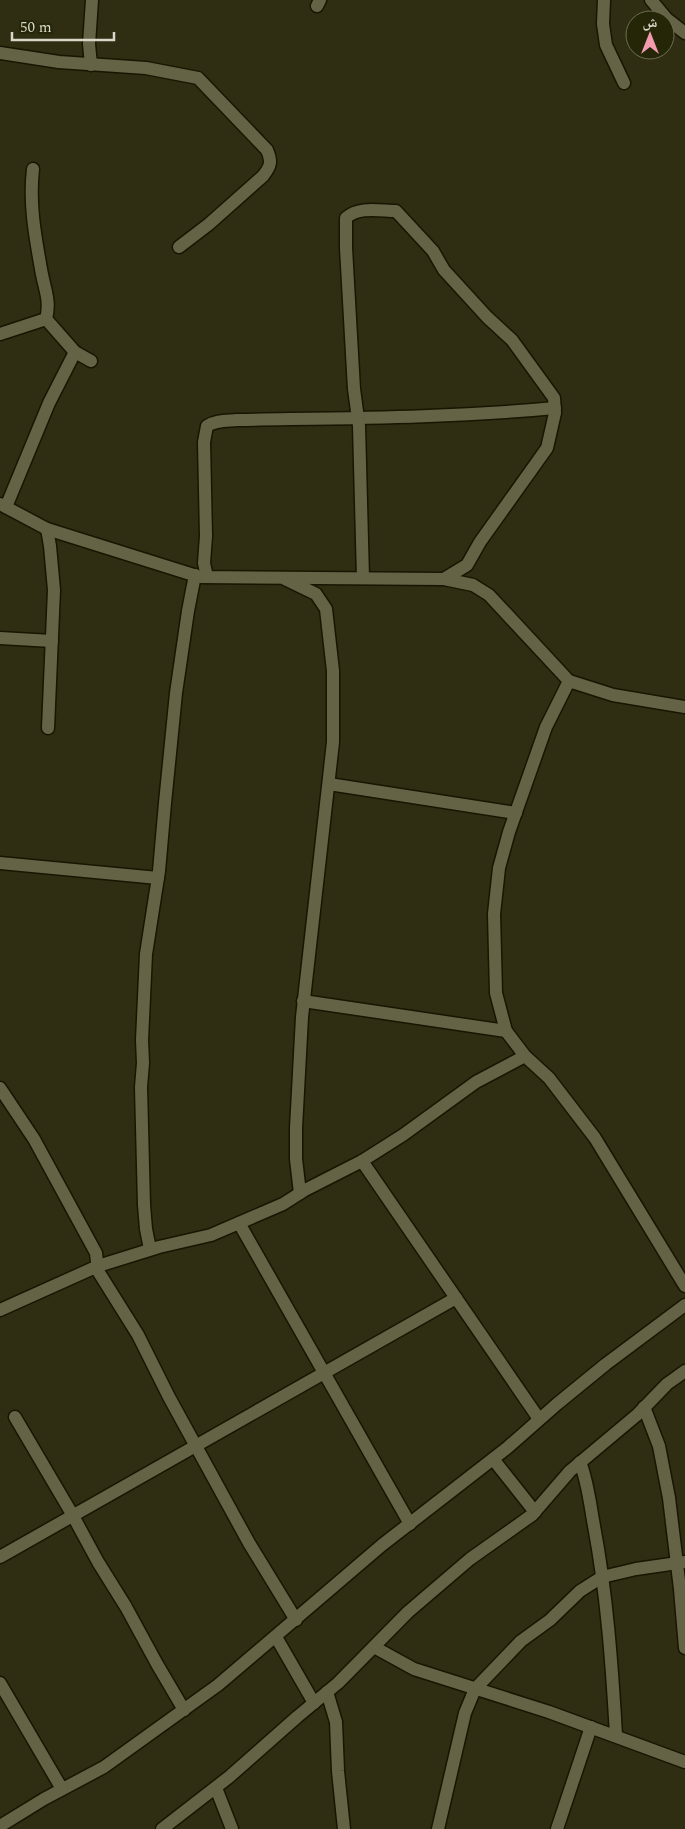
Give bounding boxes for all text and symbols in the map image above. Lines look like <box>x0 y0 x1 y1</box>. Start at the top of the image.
scale bar <box>12 10 115 42</box>
north arrow <box>625 10 675 60</box>
text: ش <box>643 12 658 33</box>
text: 50 m <box>20 16 52 39</box>

